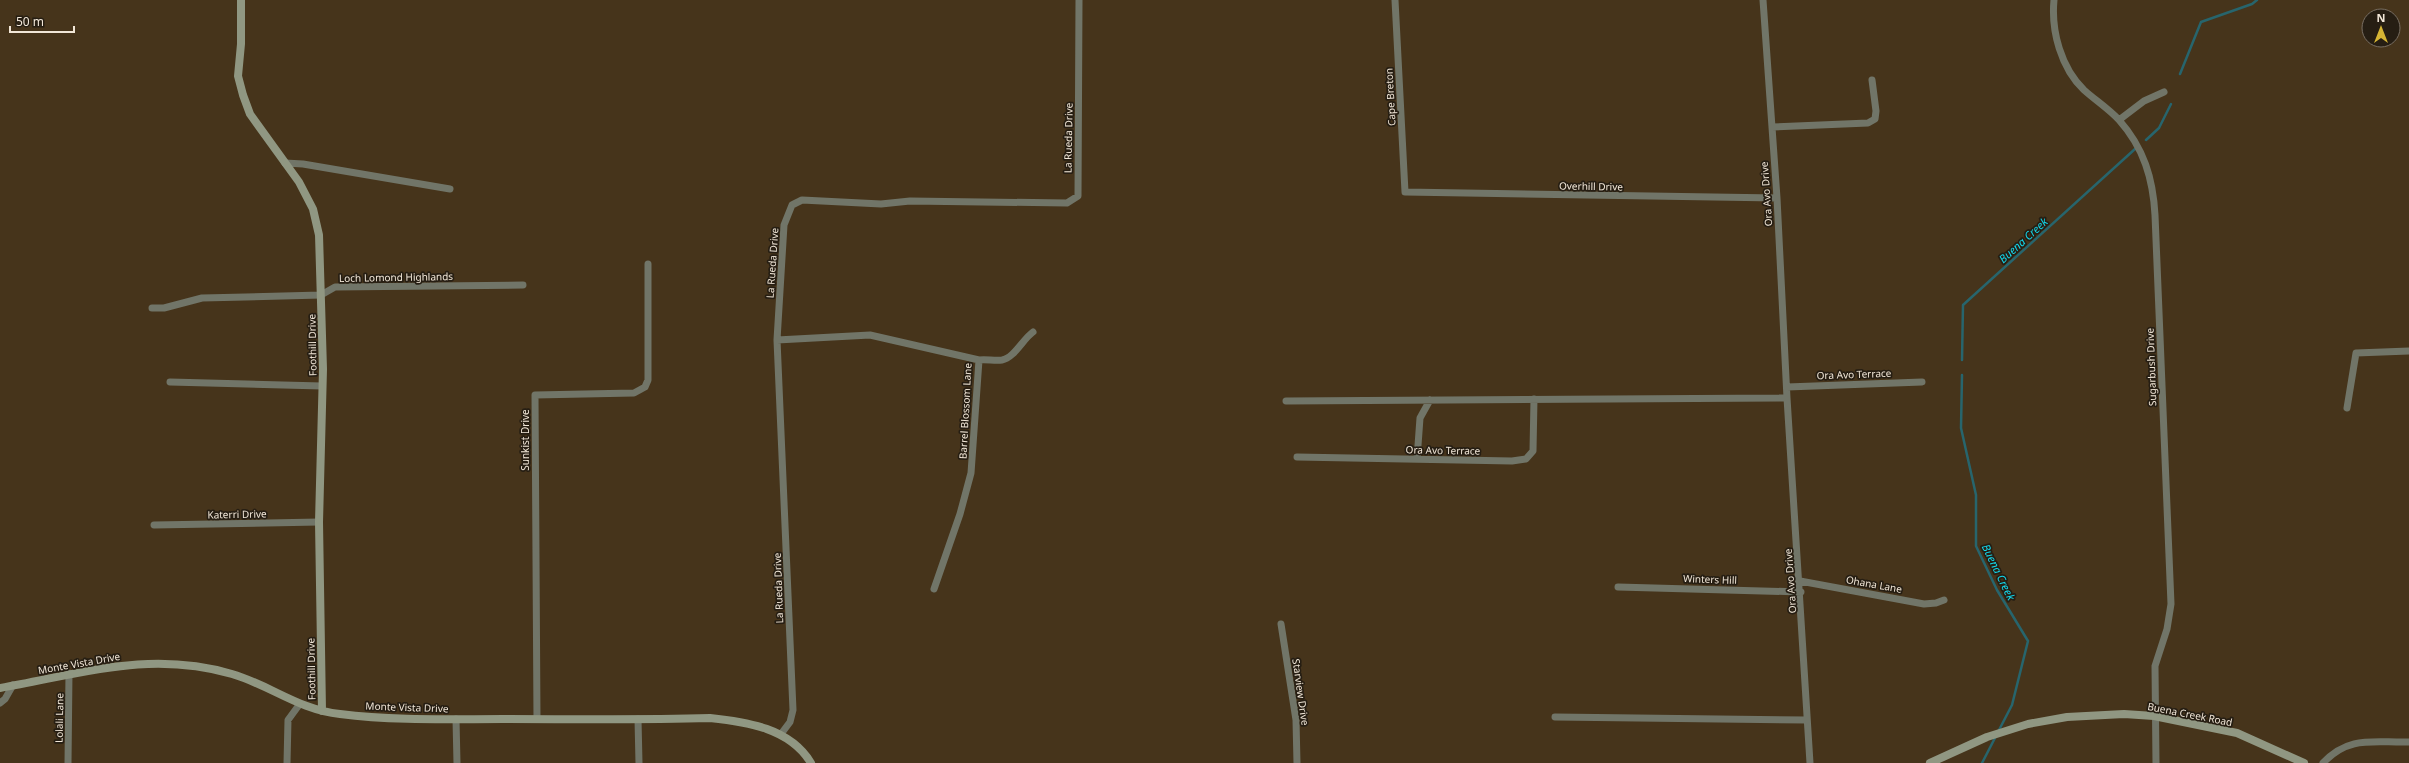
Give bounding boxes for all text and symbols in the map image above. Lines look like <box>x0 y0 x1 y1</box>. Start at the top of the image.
scale bar <box>10 8 74 34</box>
north arrow <box>2361 8 2401 48</box>
text: N <box>2377 10 2385 25</box>
text: 50 m <box>16 13 44 30</box>
street label: Cape Breton <box>1381 68 1399 126</box>
street label: La Rueda Drive <box>1060 102 1076 173</box>
street label: Ora Avo Drive <box>1757 161 1775 227</box>
street label: Overhill Drive <box>1559 178 1623 194</box>
water label: Buena Creek <box>1995 214 2051 266</box>
street label: La Rueda Drive <box>763 227 781 299</box>
street label: Loch Lomond Highlands <box>339 269 453 285</box>
street label: Foothill Drive <box>304 313 320 376</box>
street label: Sugarbush Drive <box>2143 327 2159 406</box>
street label: Barrel Blossom Lane <box>955 362 975 459</box>
street label: Ora Avo Terrace <box>1816 366 1892 382</box>
street label: Sunkist Drive <box>518 409 532 471</box>
street label: Ora Avo Terrace <box>1406 442 1481 458</box>
street label: Katerri Drive <box>207 506 267 522</box>
water label: Buena Creek <box>1979 541 2019 603</box>
street label: Ora Avo Drive <box>1781 548 1799 614</box>
street label: La Rueda Drive <box>770 552 786 624</box>
street label: Winters Hill <box>1683 571 1737 587</box>
street label: Ohana Lane <box>1845 572 1903 596</box>
street label: Foothill Drive <box>303 637 319 700</box>
street label: Monte Vista Drive <box>37 649 121 677</box>
street label: Starview Drive <box>1289 658 1313 727</box>
street label: Lolali Lane <box>52 693 66 743</box>
street label: Monte Vista Drive <box>365 699 449 715</box>
street label: Buena Creek Road <box>2146 699 2234 729</box>

